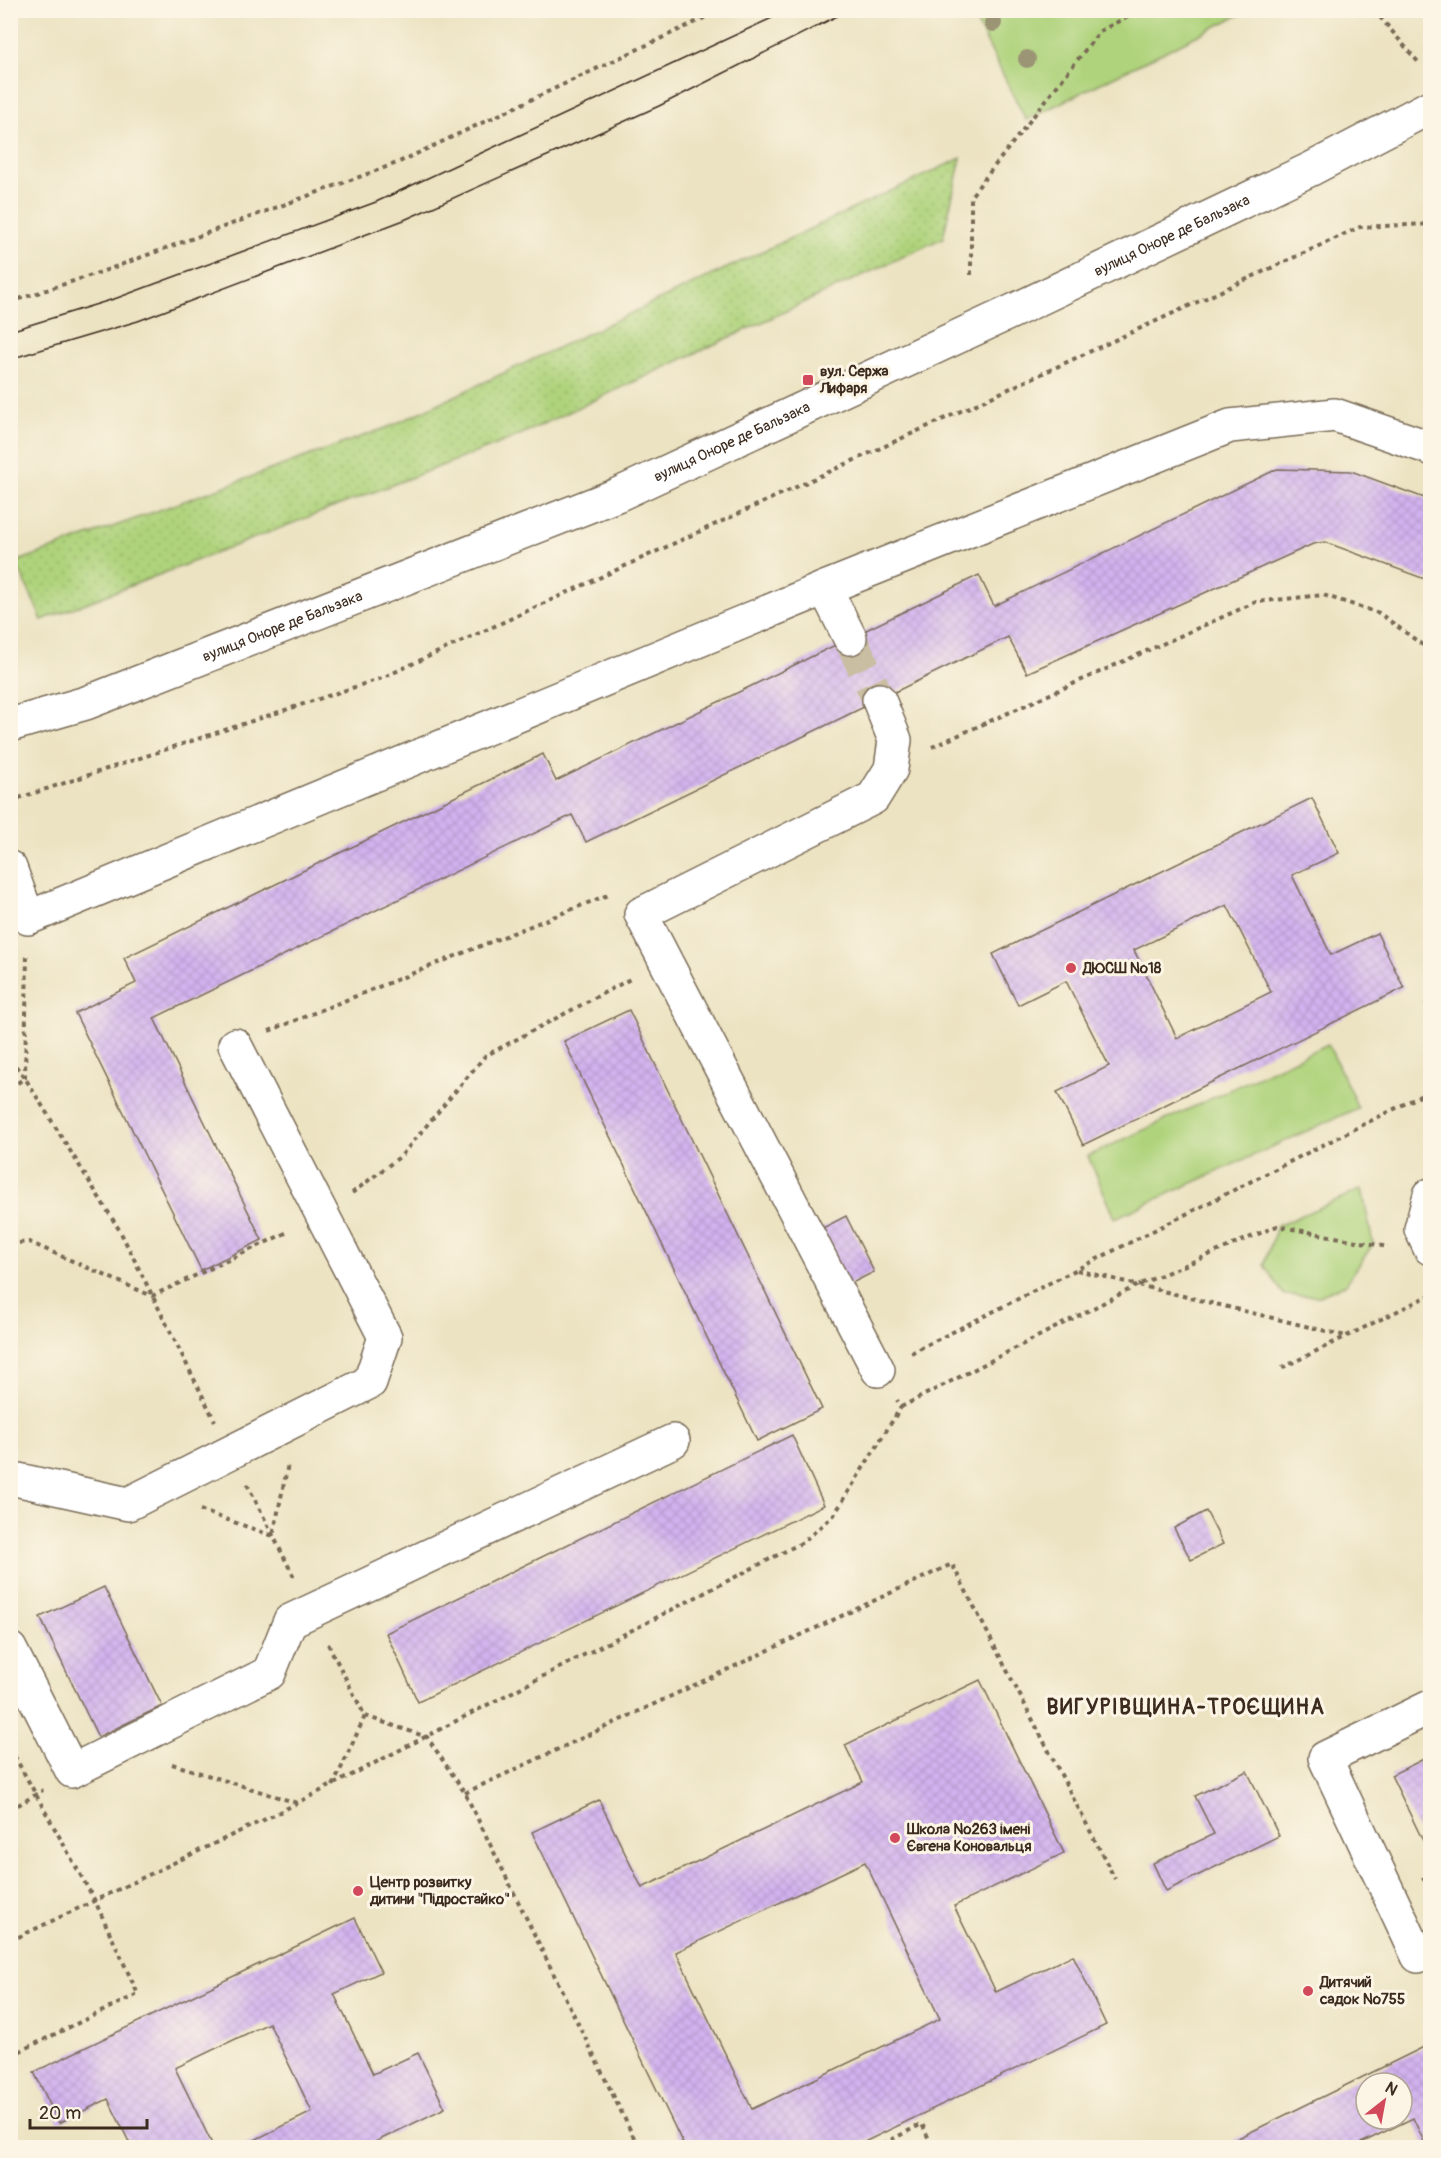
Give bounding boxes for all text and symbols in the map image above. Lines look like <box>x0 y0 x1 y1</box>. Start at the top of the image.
street label: вулиця Оноре де Бальзака <box>1091 190 1253 281</box>
place label: вул. Сержа Лифаря <box>819 362 889 398</box>
marker: вул. Сержа Лифаря <box>801 373 815 387</box>
street label: вулиця Оноре де Бальзака <box>651 397 813 486</box>
street label: вулиця Оноре де Бальзака <box>200 586 365 666</box>
place label: ДЮСШ №18 <box>1082 959 1162 978</box>
marker: ДЮСШ №18 <box>1064 961 1078 975</box>
district label: ВИГУРІВЩИНА-ТРОЄЩИНА <box>1047 1694 1325 1721</box>
place label: Школа №263 імені Євгена Коновальця <box>906 1820 1031 1856</box>
marker: Школа №263 імені Євгена Коновальця <box>888 1831 902 1845</box>
place label: Центр розвитку дитини "Підростайко" <box>369 1873 510 1909</box>
marker: Центр розвитку дитини "Підростайко" <box>351 1884 365 1898</box>
place label: Дитячий садок №755 <box>1319 1973 1405 2009</box>
marker: Дитячий садок №755 <box>1301 1984 1315 1998</box>
north arrow <box>1354 2071 1414 2131</box>
text: N <box>1381 2078 1401 2100</box>
scale bar <box>30 2092 147 2130</box>
text: 20 m <box>39 2102 81 2125</box>

